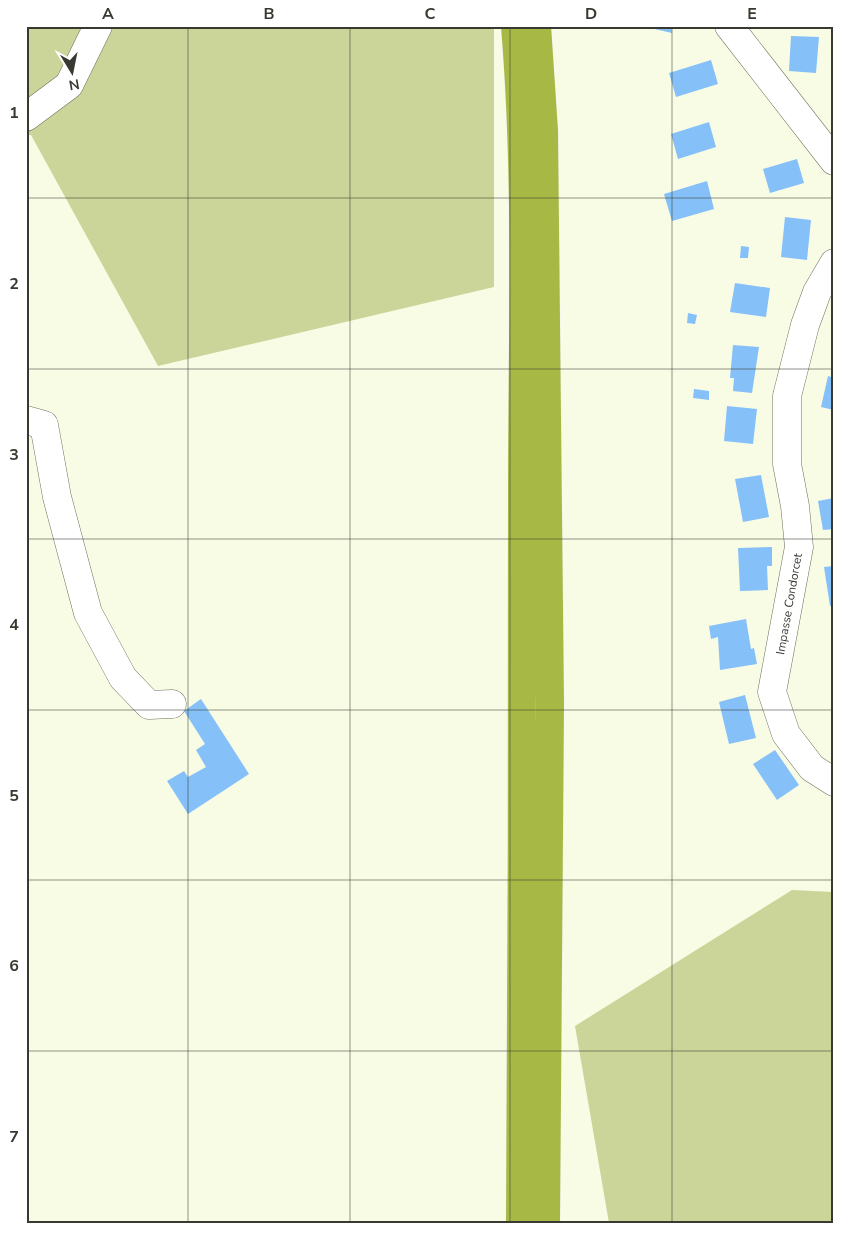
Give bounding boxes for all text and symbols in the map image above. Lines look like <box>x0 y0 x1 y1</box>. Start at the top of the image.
text: A <box>102 3 114 25</box>
text: B <box>263 3 275 25</box>
text: C <box>425 3 436 25</box>
text: D <box>585 3 597 25</box>
text: E <box>747 3 757 25</box>
north arrow <box>48 48 98 98</box>
text: N <box>67 74 81 95</box>
text: 1 <box>9 102 19 124</box>
text: 2 <box>9 273 19 295</box>
text: 3 <box>9 444 19 466</box>
street label: Impasse Condorcet <box>772 551 806 656</box>
text: 4 <box>9 614 19 636</box>
text: 5 <box>9 785 19 807</box>
text: 6 <box>9 955 19 977</box>
text: 7 <box>9 1126 19 1148</box>

